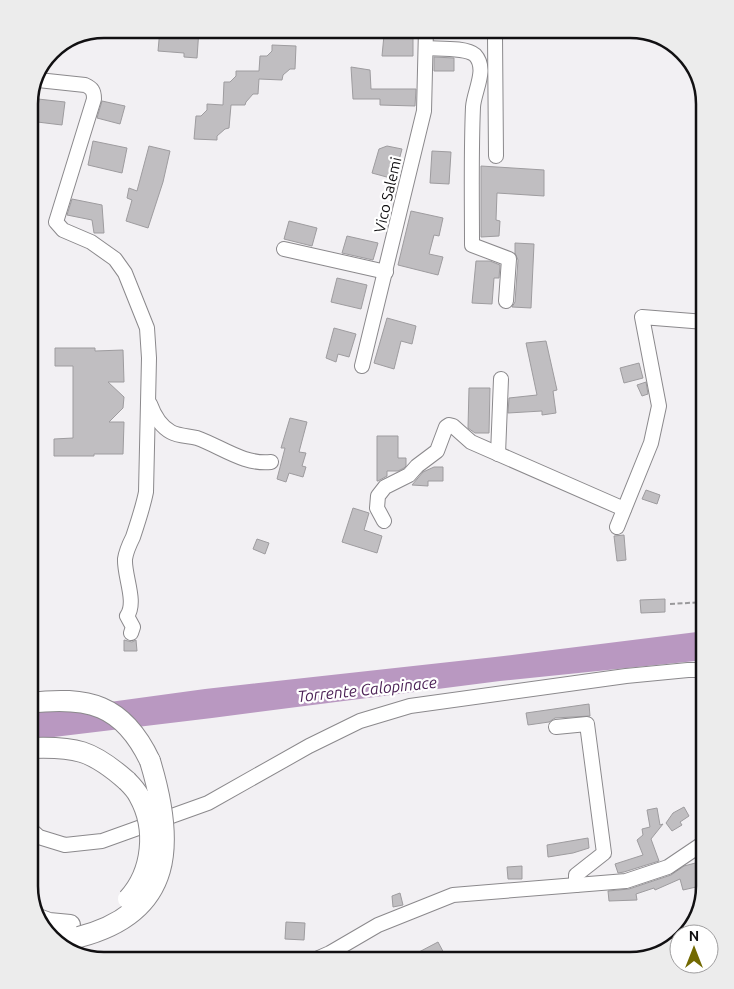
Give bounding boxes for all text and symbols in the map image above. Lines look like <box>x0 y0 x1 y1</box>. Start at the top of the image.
street label: Vico Salemi <box>371 155 404 234</box>
water label: Torrente Calopinace <box>296 673 438 705</box>
north arrow <box>669 924 719 974</box>
text: N <box>689 928 699 944</box>

